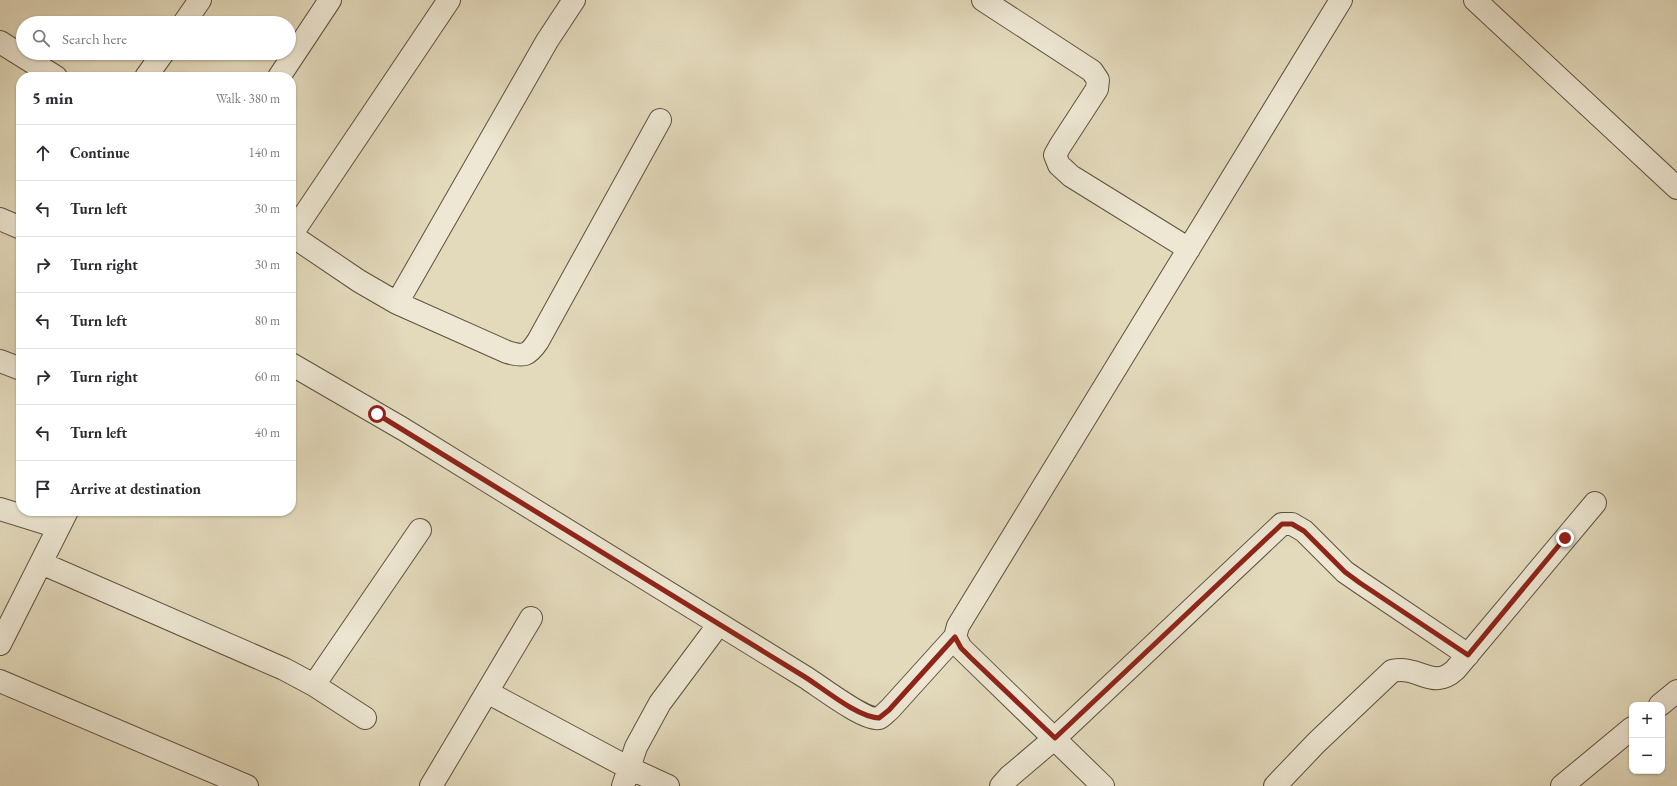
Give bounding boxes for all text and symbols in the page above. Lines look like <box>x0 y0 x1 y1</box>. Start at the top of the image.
search box <box>16 16 296 60</box>
icon: search <box>30 27 52 49</box>
text: Search here <box>62 29 127 48</box>
text: 5 min <box>32 87 73 109</box>
text: Walk · 380 m <box>216 90 280 107</box>
icon: ahead <box>32 142 54 164</box>
text: Continue <box>70 143 130 162</box>
text: 140 m <box>249 144 280 161</box>
icon: left <box>32 198 54 220</box>
text: Turn left <box>70 199 127 218</box>
text: 30 m <box>255 200 280 217</box>
icon: right <box>32 254 54 276</box>
text: Turn right <box>70 255 138 274</box>
text: 30 m <box>255 256 280 273</box>
icon: left <box>32 310 54 332</box>
text: Turn left <box>70 311 127 330</box>
text: 80 m <box>255 312 280 329</box>
icon: right <box>32 366 54 388</box>
text: Turn right <box>70 367 138 386</box>
text: 60 m <box>255 368 280 385</box>
route start <box>368 405 386 423</box>
icon: left <box>32 422 54 444</box>
text: Turn left <box>70 423 127 442</box>
text: 40 m <box>255 424 280 441</box>
icon: arrive <box>32 478 54 500</box>
text: Arrive at destination <box>70 479 201 498</box>
route end <box>1556 529 1574 547</box>
map controls <box>1629 702 1665 774</box>
button: + <box>1629 702 1665 738</box>
button: − <box>1629 738 1665 774</box>

